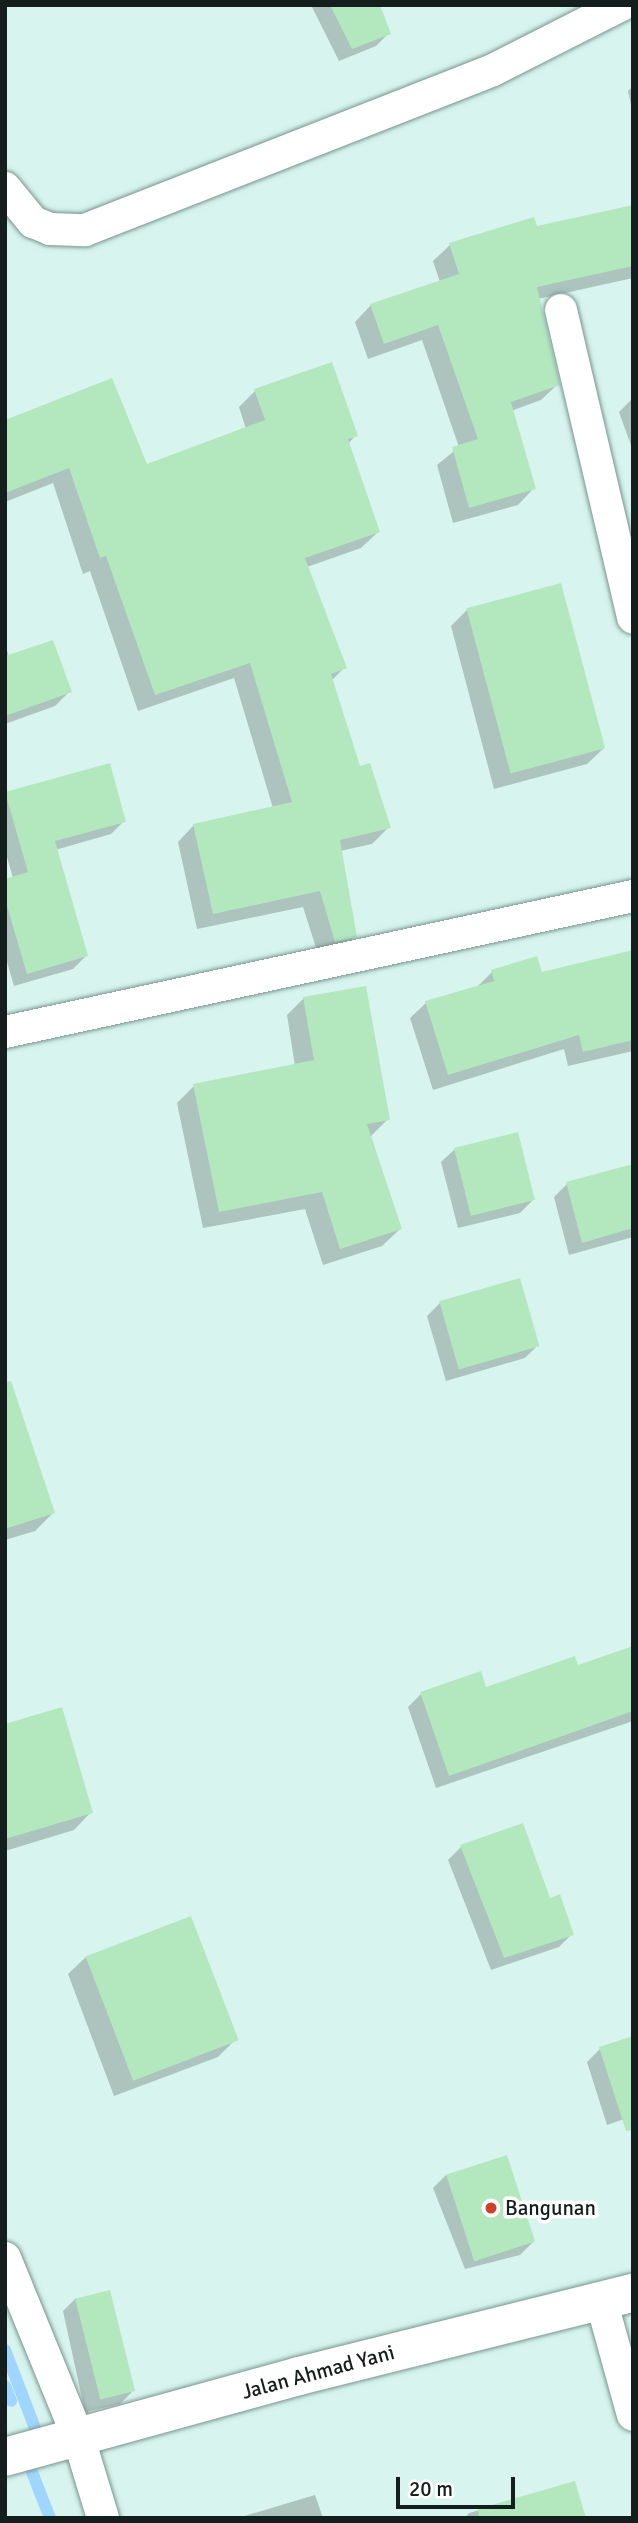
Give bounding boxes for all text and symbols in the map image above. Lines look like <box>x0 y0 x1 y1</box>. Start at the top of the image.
place label: Bangunan <box>505 2195 596 2221</box>
marker: Bangunan <box>483 2200 499 2216</box>
street label: Jalan Ahmad Yani <box>239 2339 397 2405</box>
scale bar <box>400 2464 519 2508</box>
text: 20 m <box>409 2476 453 2502</box>

